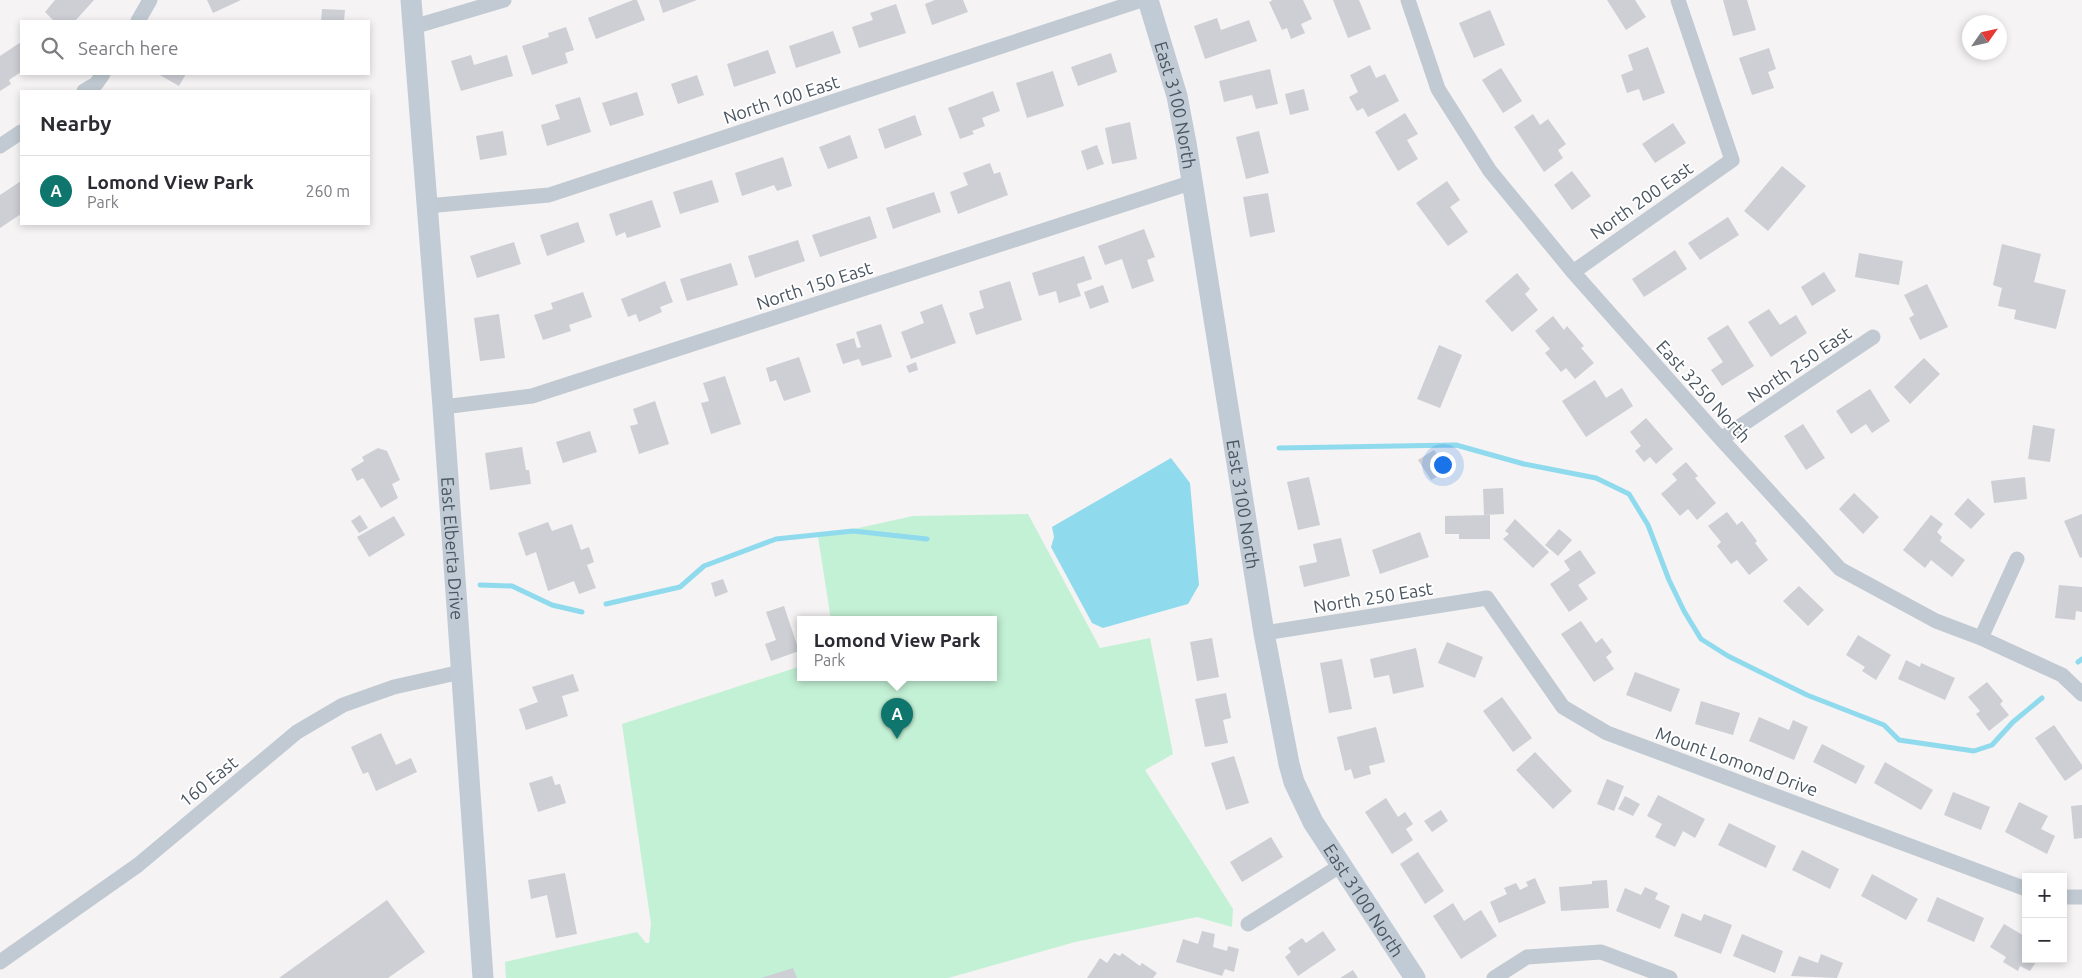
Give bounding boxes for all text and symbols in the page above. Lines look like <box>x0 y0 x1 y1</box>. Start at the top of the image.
north arrow <box>1962 15 2007 60</box>
search box <box>20 20 370 75</box>
icon: search <box>38 34 66 62</box>
text: Search here <box>78 37 178 59</box>
street label: East 3100 North <box>1151 39 1200 170</box>
street label: North 100 East <box>721 71 841 127</box>
text: Nearby <box>40 111 111 135</box>
street label: North 200 East <box>1586 157 1696 243</box>
text: Lomond View Park <box>87 171 254 193</box>
text: A <box>50 182 62 200</box>
text: 260 m <box>305 182 350 200</box>
text: Park <box>87 193 119 211</box>
street label: North 150 East <box>754 257 874 313</box>
street label: North 250 East <box>1743 322 1855 406</box>
street label: East 3250 North <box>1653 336 1755 446</box>
street label: East 3100 North <box>1223 438 1264 570</box>
your location <box>1430 452 1456 478</box>
street label: East Elberta Drive <box>438 476 468 621</box>
street label: North 250 East <box>1312 578 1434 616</box>
popup <box>797 616 997 681</box>
text: Lomond View Park <box>814 629 980 651</box>
text: Park <box>814 651 845 669</box>
pin: A <box>881 698 913 739</box>
street label: Mount Lomond Drive <box>1653 722 1821 800</box>
street label: 160 East <box>175 752 241 810</box>
street label: East 3100 North <box>1320 840 1408 960</box>
map controls <box>2022 873 2067 963</box>
button: + <box>2022 873 2067 918</box>
button: − <box>2022 918 2067 963</box>

